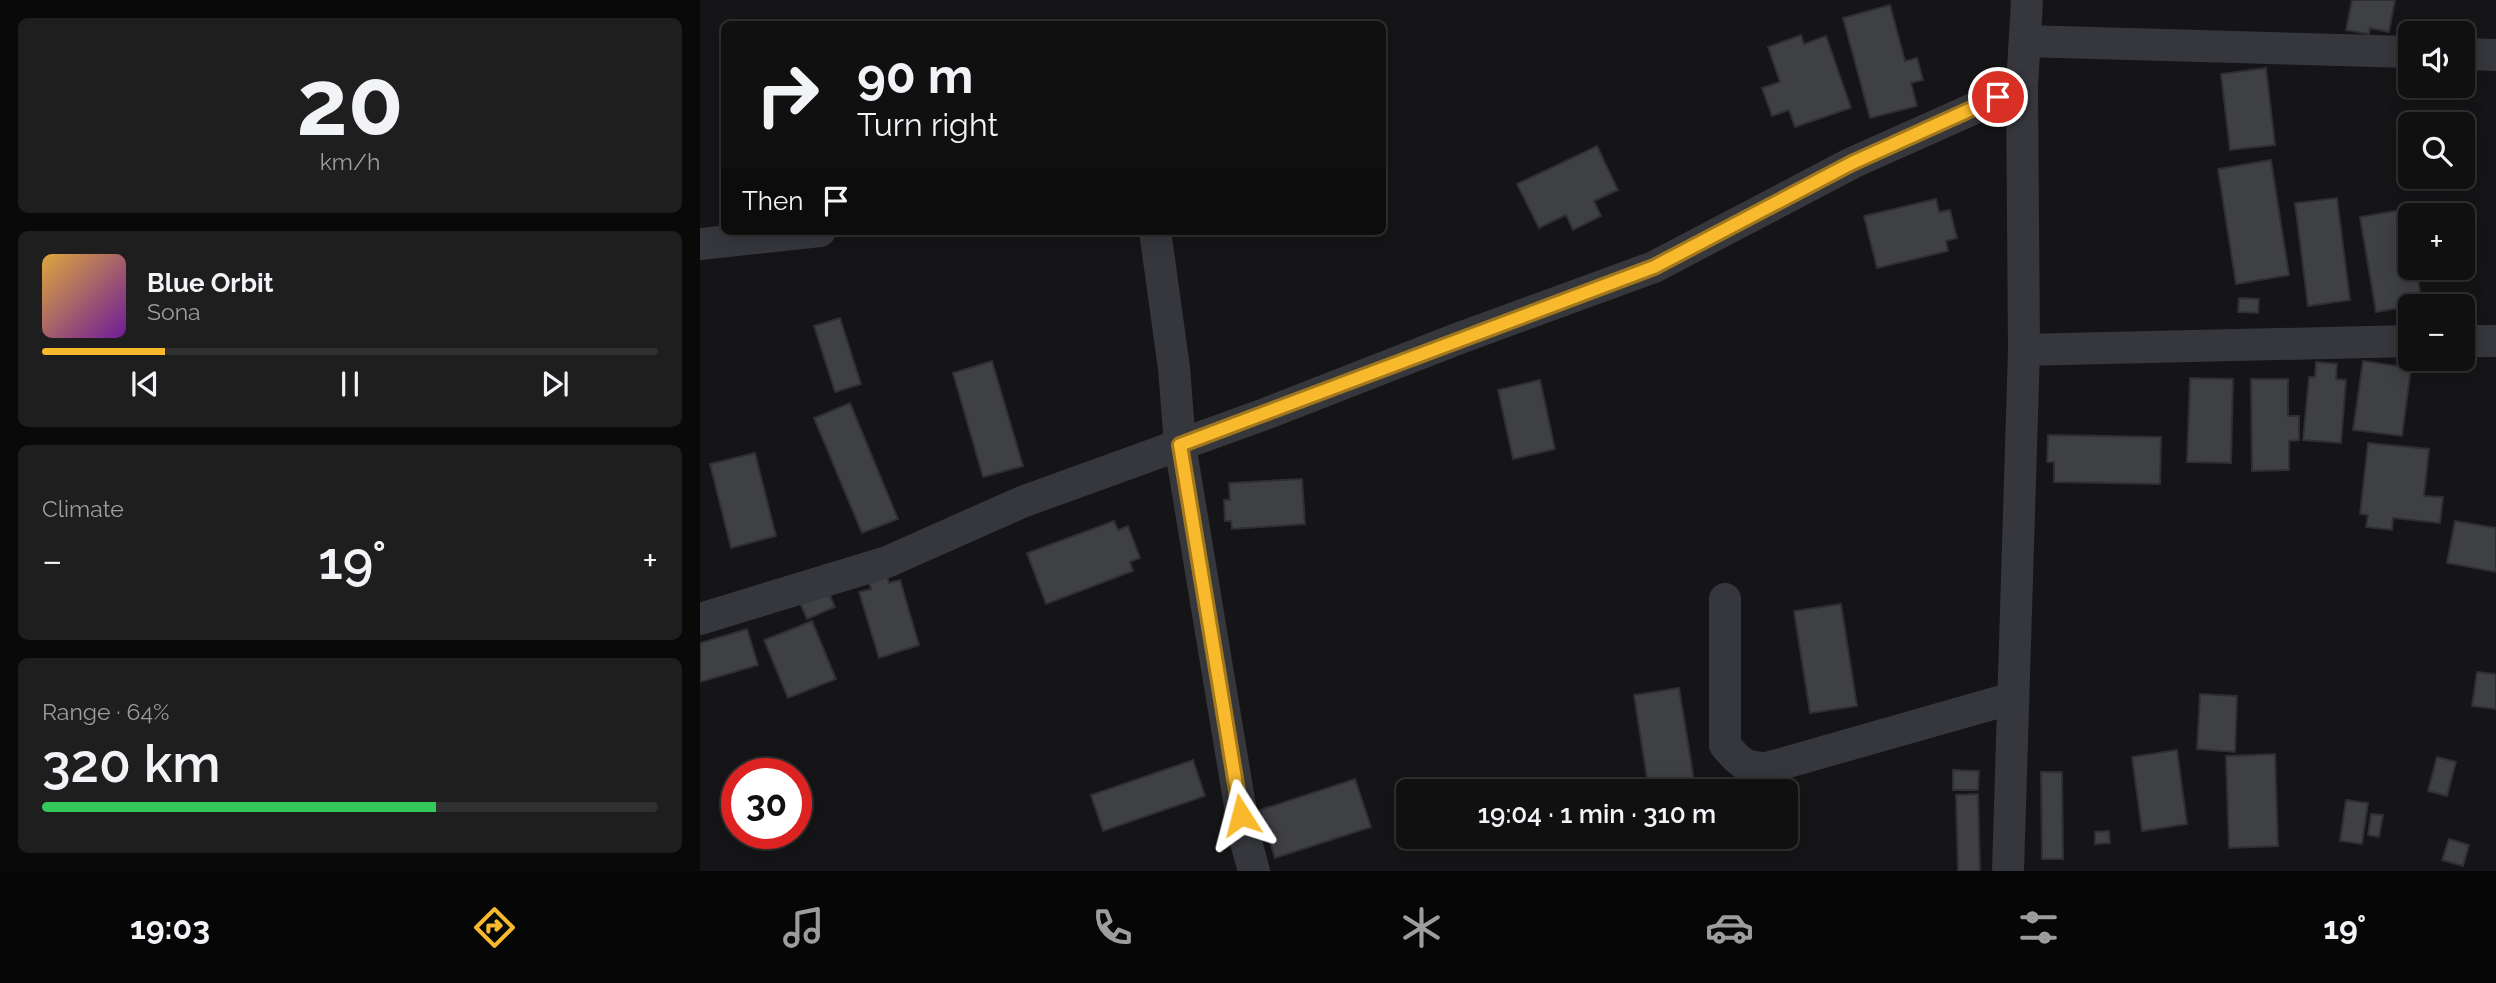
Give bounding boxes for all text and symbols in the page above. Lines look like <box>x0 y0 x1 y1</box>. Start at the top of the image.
map controls <box>2398 21 2475 371</box>
button: sound <box>2398 21 2475 98</box>
text: 90 m <box>857 47 973 104</box>
text: 20 <box>296 49 404 156</box>
icon: right <box>742 49 833 140</box>
pin <box>1968 67 2028 127</box>
icon: arrive <box>1979 78 2017 116</box>
text: Turn right <box>857 106 998 143</box>
button: search <box>2398 112 2475 189</box>
text: km/h <box>320 148 380 175</box>
icon: arrive <box>817 182 855 220</box>
text: Then <box>742 186 803 216</box>
button: + <box>2398 203 2475 280</box>
text: Blue Orbit <box>147 268 274 298</box>
button: − <box>2398 294 2475 371</box>
text: Sona <box>147 298 201 325</box>
icon: previous <box>126 365 164 403</box>
icon: pause <box>331 365 369 403</box>
icon: next <box>536 365 574 403</box>
text: Climate <box>42 495 124 522</box>
text: 19° <box>318 530 386 591</box>
text: − <box>42 538 62 583</box>
text: + <box>642 538 658 583</box>
text: Range · 64% <box>42 698 169 725</box>
text: 320 km <box>42 733 221 794</box>
speed limit sign: 30 <box>721 758 812 849</box>
position arrow <box>1204 778 1278 852</box>
text: 19:04 · 1 min · 310 m <box>1478 799 1716 829</box>
icon: directions <box>470 903 519 952</box>
icon: music <box>779 903 828 952</box>
icon: phone <box>1088 903 1137 952</box>
icon: climate <box>1397 903 1446 952</box>
icon: car <box>1705 903 1754 952</box>
icon: filters <box>2014 903 2063 952</box>
text: 19:03 <box>130 909 210 946</box>
text: 19° <box>2323 909 2366 946</box>

